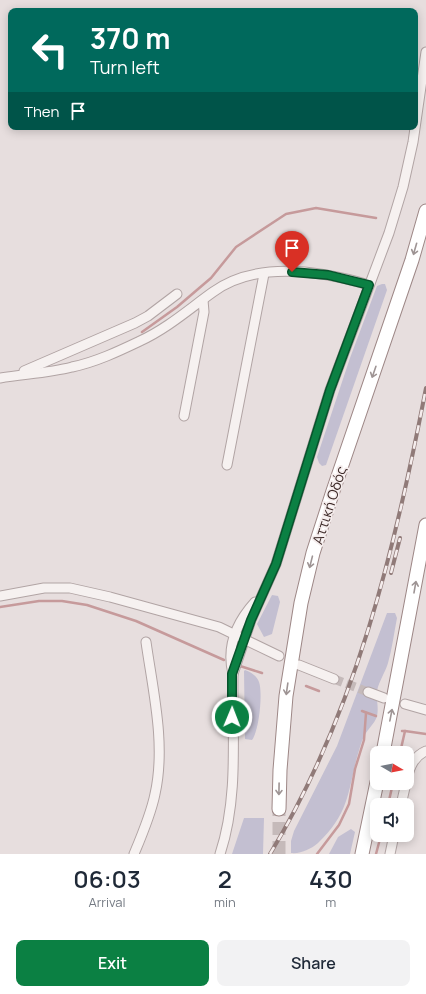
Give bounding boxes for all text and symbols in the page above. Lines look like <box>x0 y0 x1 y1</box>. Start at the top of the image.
text: 370 m <box>90 19 170 57</box>
icon: left <box>24 24 76 76</box>
text: Turn left <box>90 55 160 79</box>
icon: arrive <box>67 100 89 122</box>
text: Then <box>24 101 59 122</box>
pin <box>275 231 309 272</box>
icon: arrive <box>281 237 303 259</box>
one-way arrow <box>411 242 418 255</box>
one-way arrow <box>370 365 377 378</box>
street label: Αττική Οδός <box>307 463 351 546</box>
one-way arrow <box>307 555 314 568</box>
one-way arrow <box>411 581 419 594</box>
one-way arrow <box>283 682 291 695</box>
position arrow <box>211 696 253 738</box>
one-way arrow <box>387 709 395 722</box>
north arrow <box>370 746 414 790</box>
map controls <box>370 746 414 842</box>
one-way arrow <box>275 782 283 795</box>
button: sound <box>370 798 414 842</box>
text: 06:03 <box>73 862 141 895</box>
text: 2 <box>218 862 232 895</box>
text: 430 <box>309 862 353 895</box>
text: Arrival <box>88 893 126 911</box>
text: min <box>214 893 236 911</box>
text: m <box>325 893 336 911</box>
button: Exit <box>16 940 209 986</box>
button: Share <box>217 940 410 986</box>

